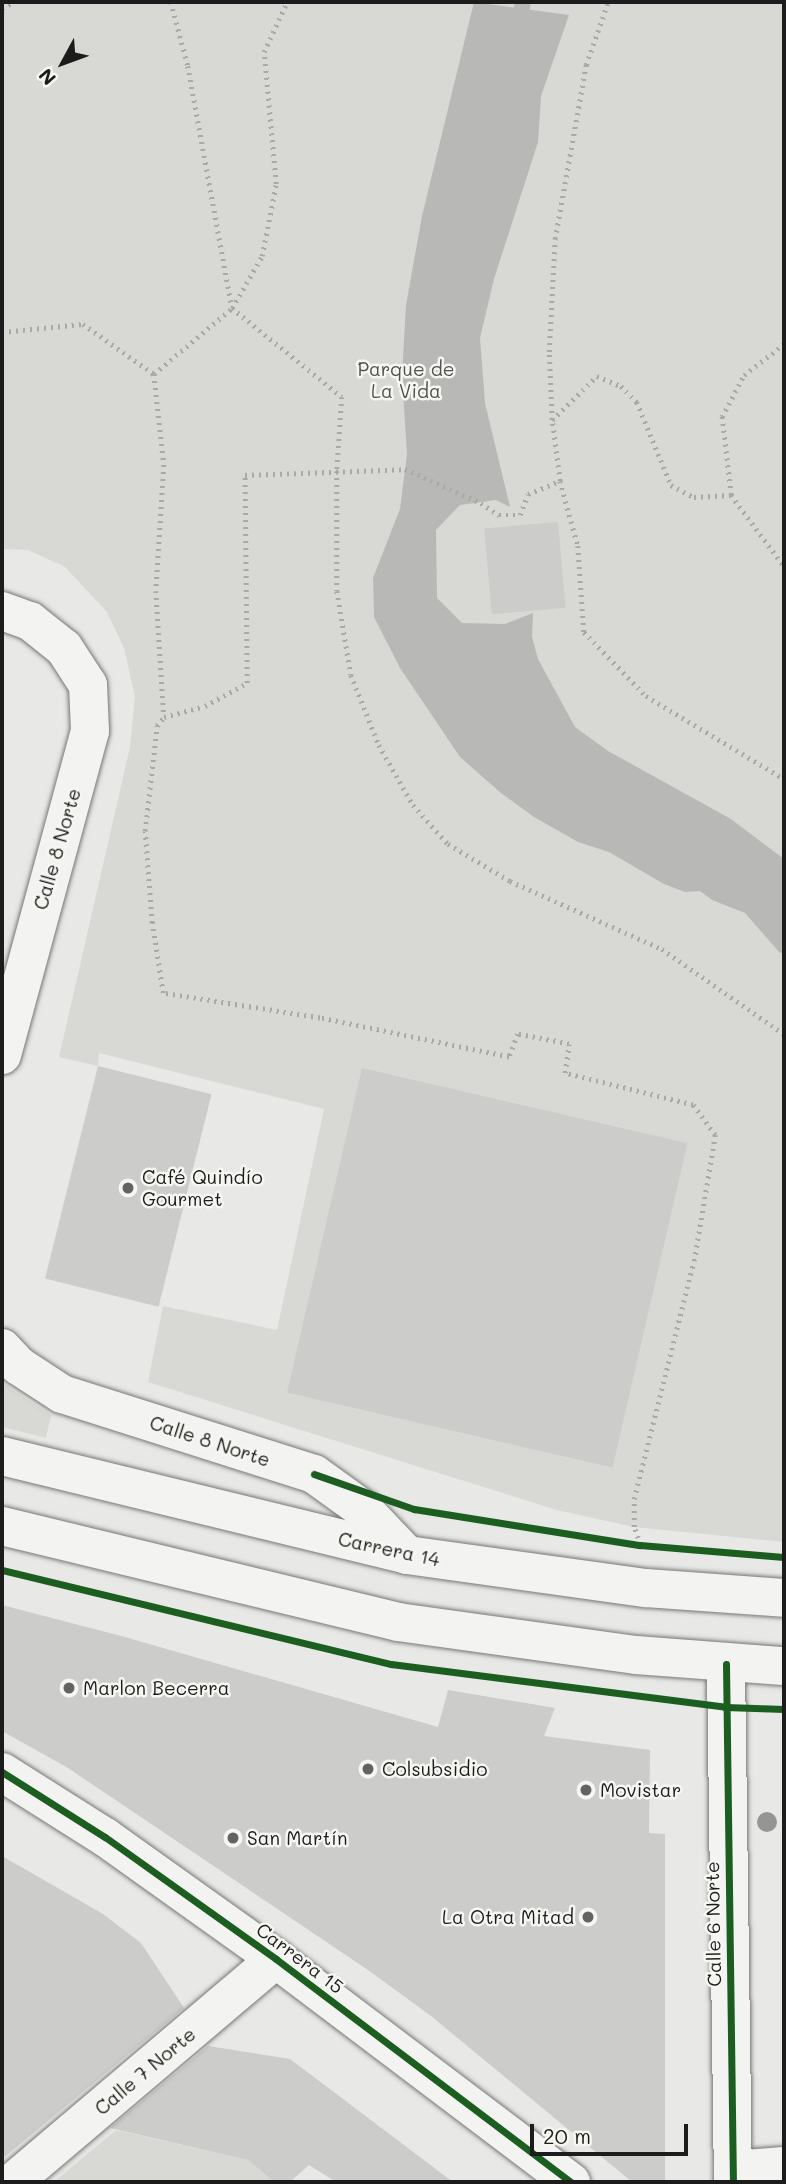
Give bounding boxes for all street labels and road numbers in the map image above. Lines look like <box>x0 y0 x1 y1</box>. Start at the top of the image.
street label: Calle 8 Norte <box>29 786 85 912</box>
street label: Calle 8 Norte <box>147 1411 273 1471</box>
street label: Carrera 14 <box>336 1527 442 1571</box>
street label: Calle 6 Norte <box>701 1861 725 1987</box>
street label: Carrera 15 <box>252 1918 348 1998</box>
street label: Calle 7 Norte <box>90 2022 200 2120</box>

